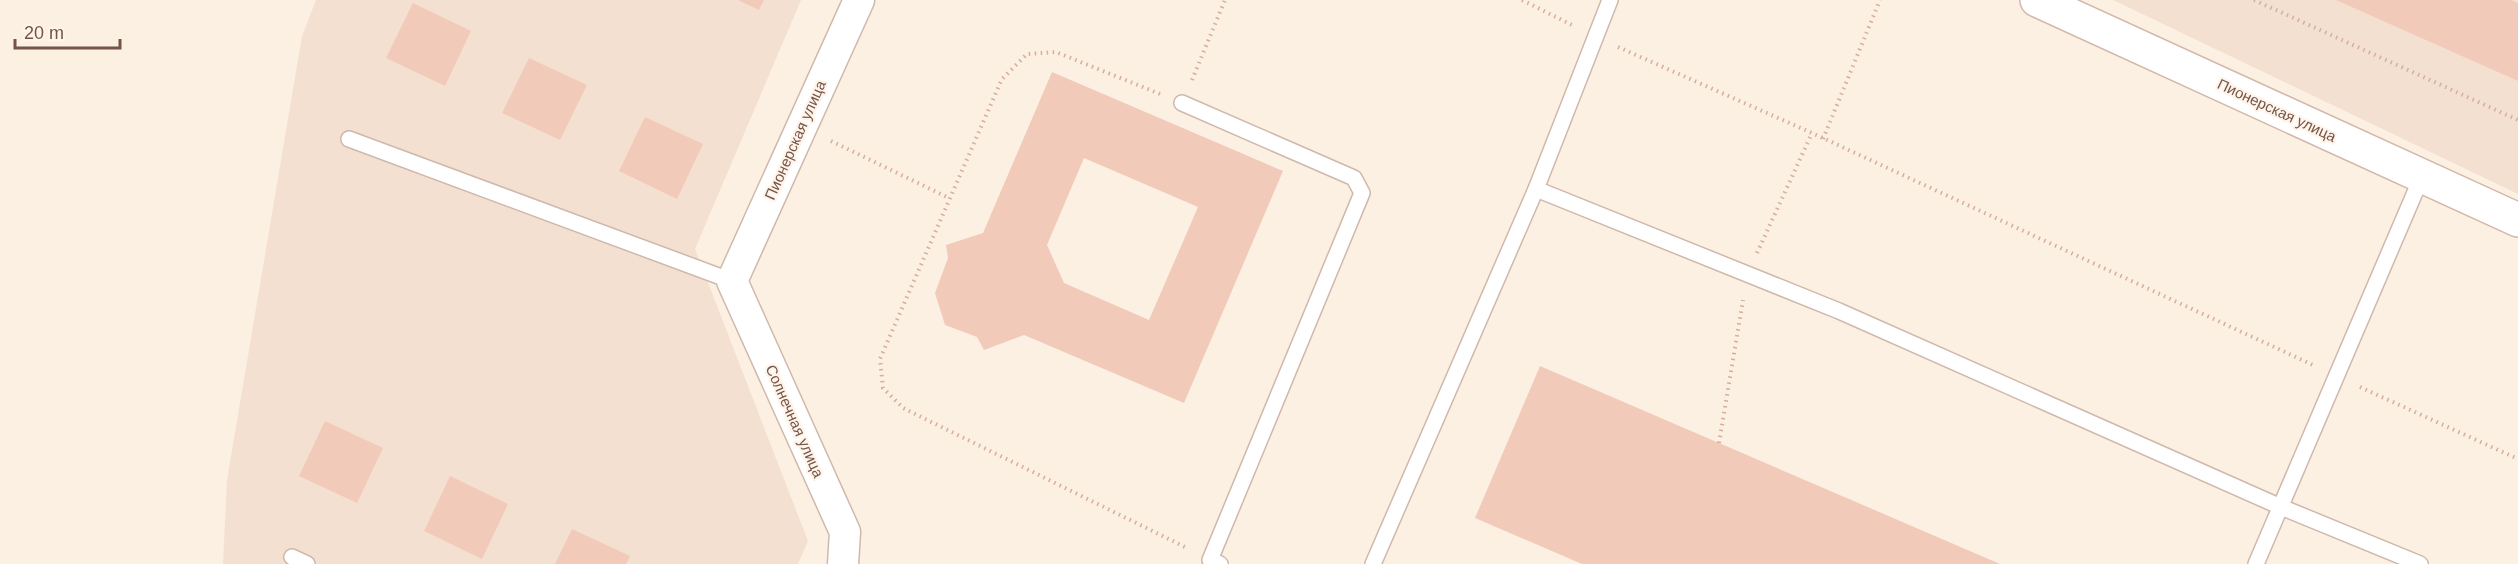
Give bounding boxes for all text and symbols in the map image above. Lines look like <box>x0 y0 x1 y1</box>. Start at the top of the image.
scale bar <box>15 12 120 50</box>
text: 20 m <box>24 23 64 43</box>
street label: Пионерская улица <box>2215 75 2340 145</box>
street label: Пионерская улица <box>761 77 829 202</box>
street label: Солнечная улица <box>762 362 828 481</box>

